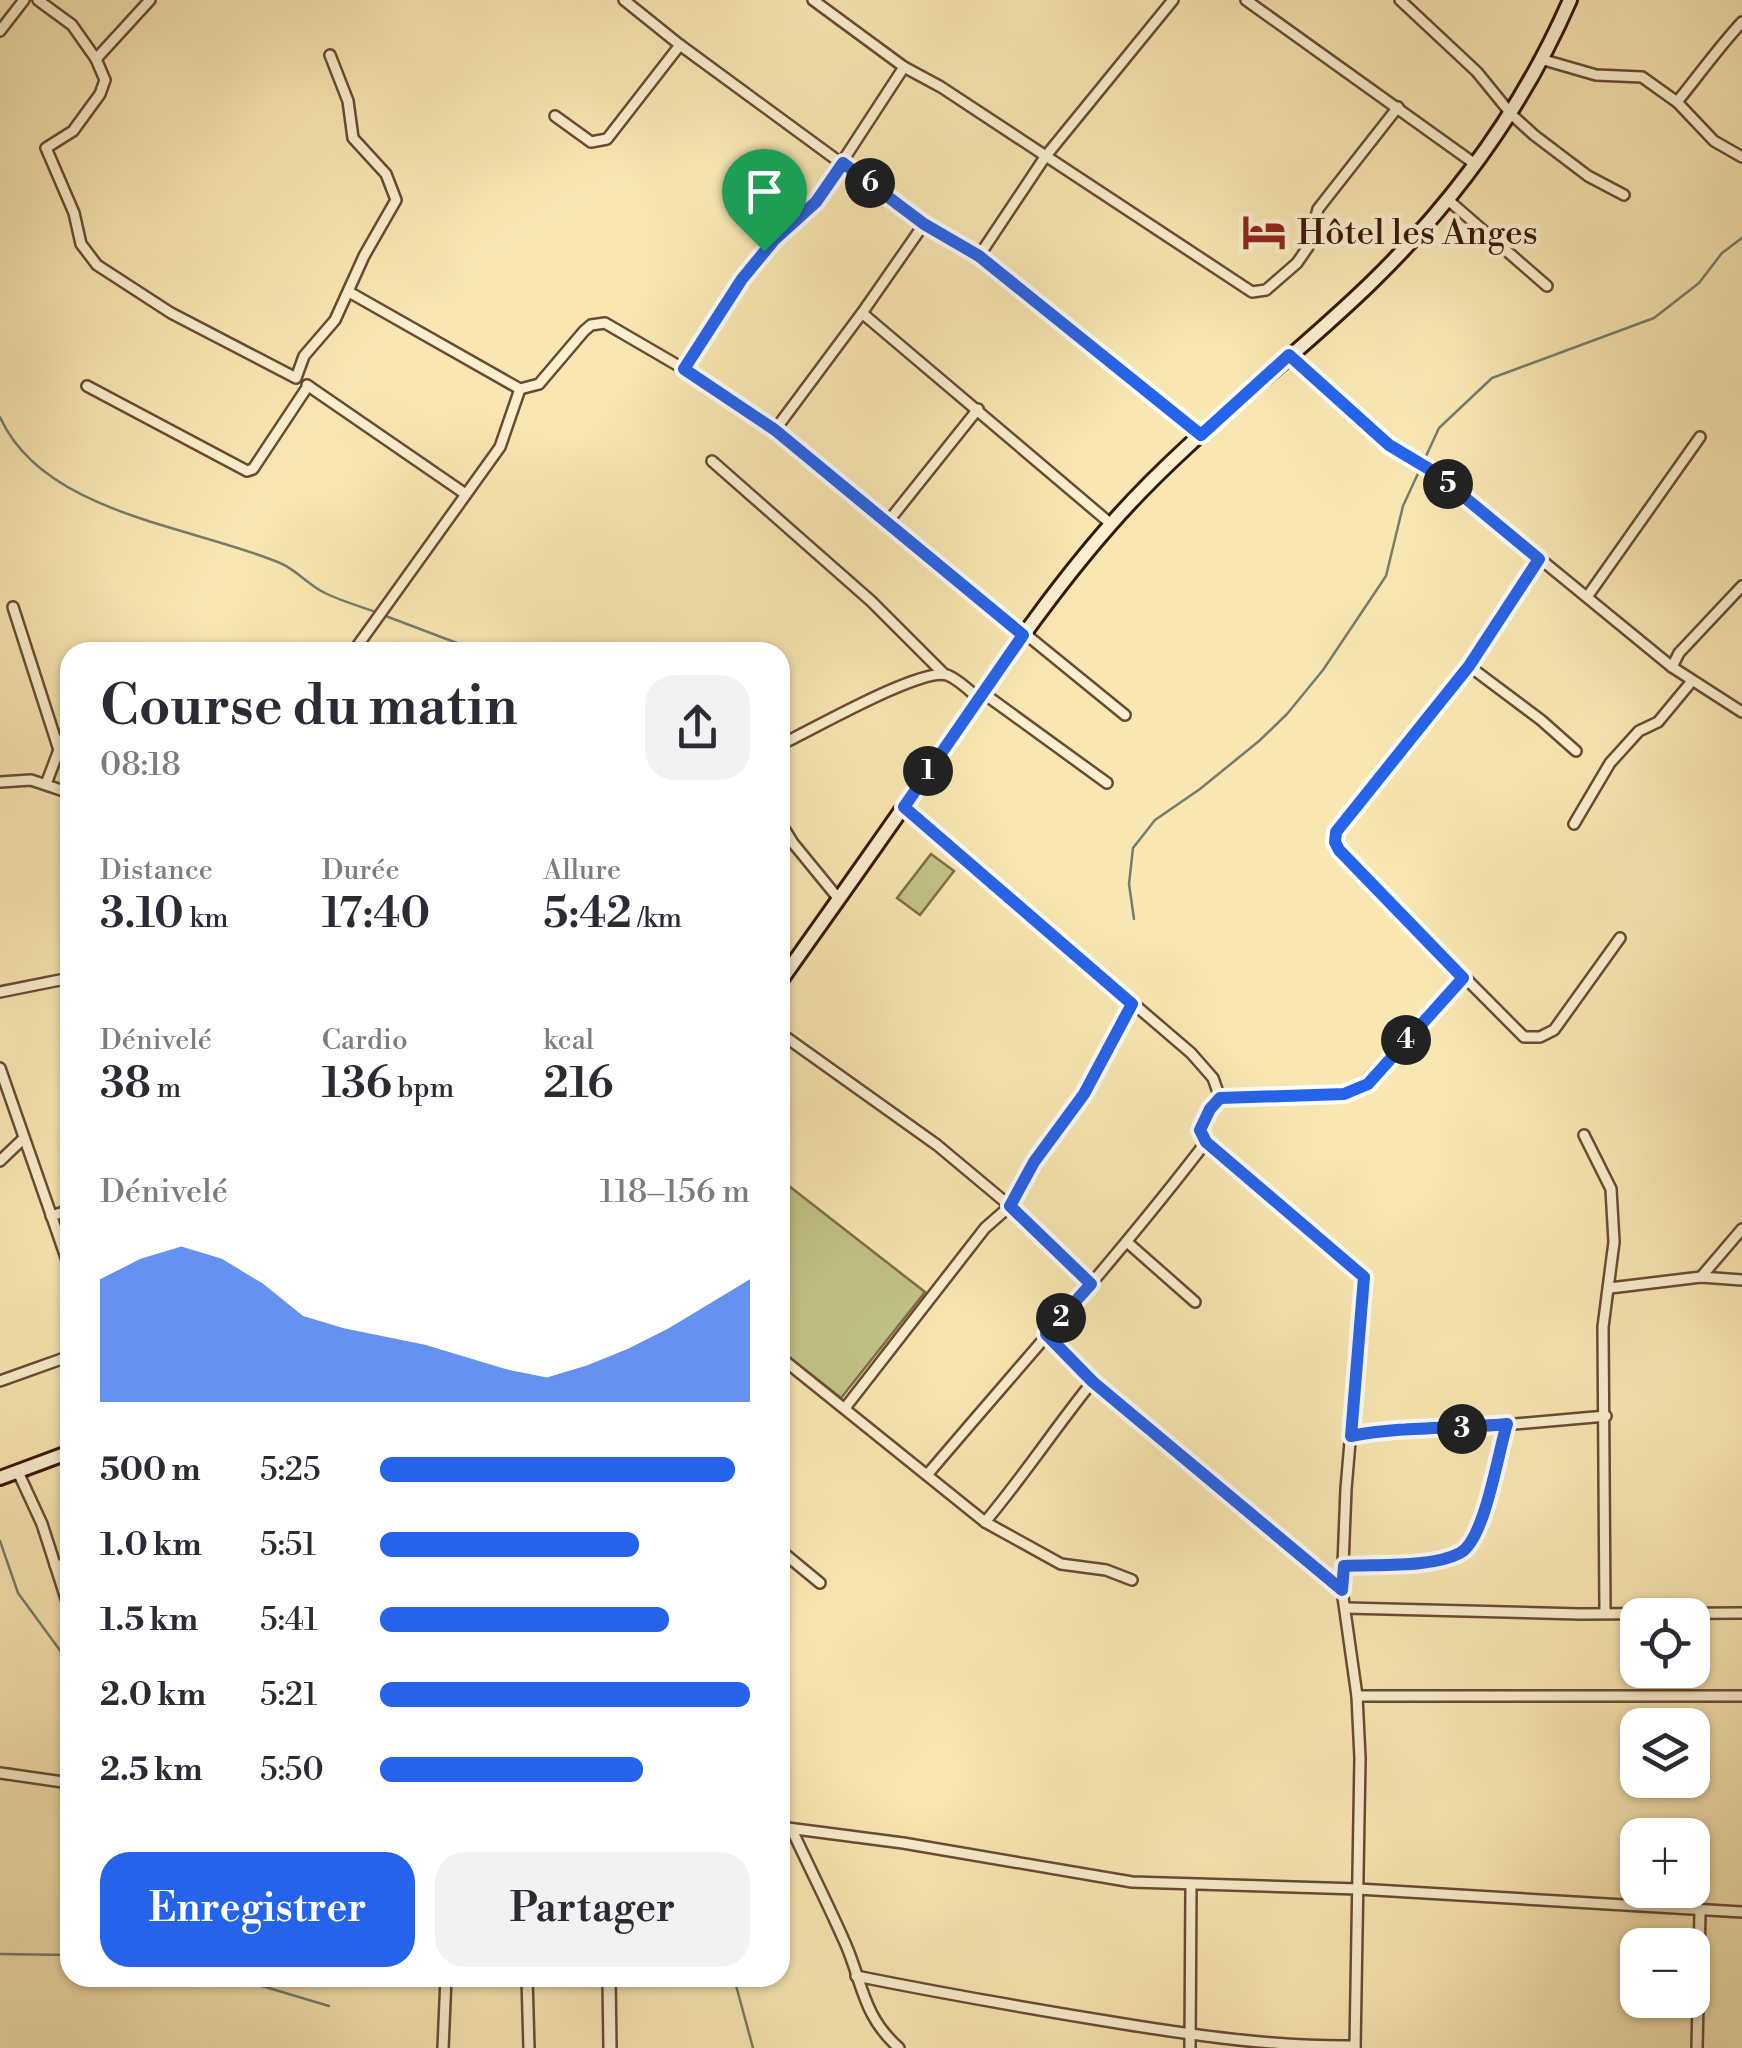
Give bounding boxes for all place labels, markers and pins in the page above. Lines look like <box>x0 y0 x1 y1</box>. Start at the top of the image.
pin <box>722 149 807 252</box>
pin: 6 <box>845 158 895 208</box>
hotel icon: Hôtel les Anges <box>1240 208 1288 256</box>
place label: Hôtel les Anges <box>1297 212 1538 255</box>
pin: 5 <box>1423 459 1473 509</box>
pin: 1 <box>903 746 953 796</box>
pin: 4 <box>1381 1015 1431 1065</box>
pin: 2 <box>1036 1293 1086 1343</box>
pin: 3 <box>1437 1404 1487 1454</box>

